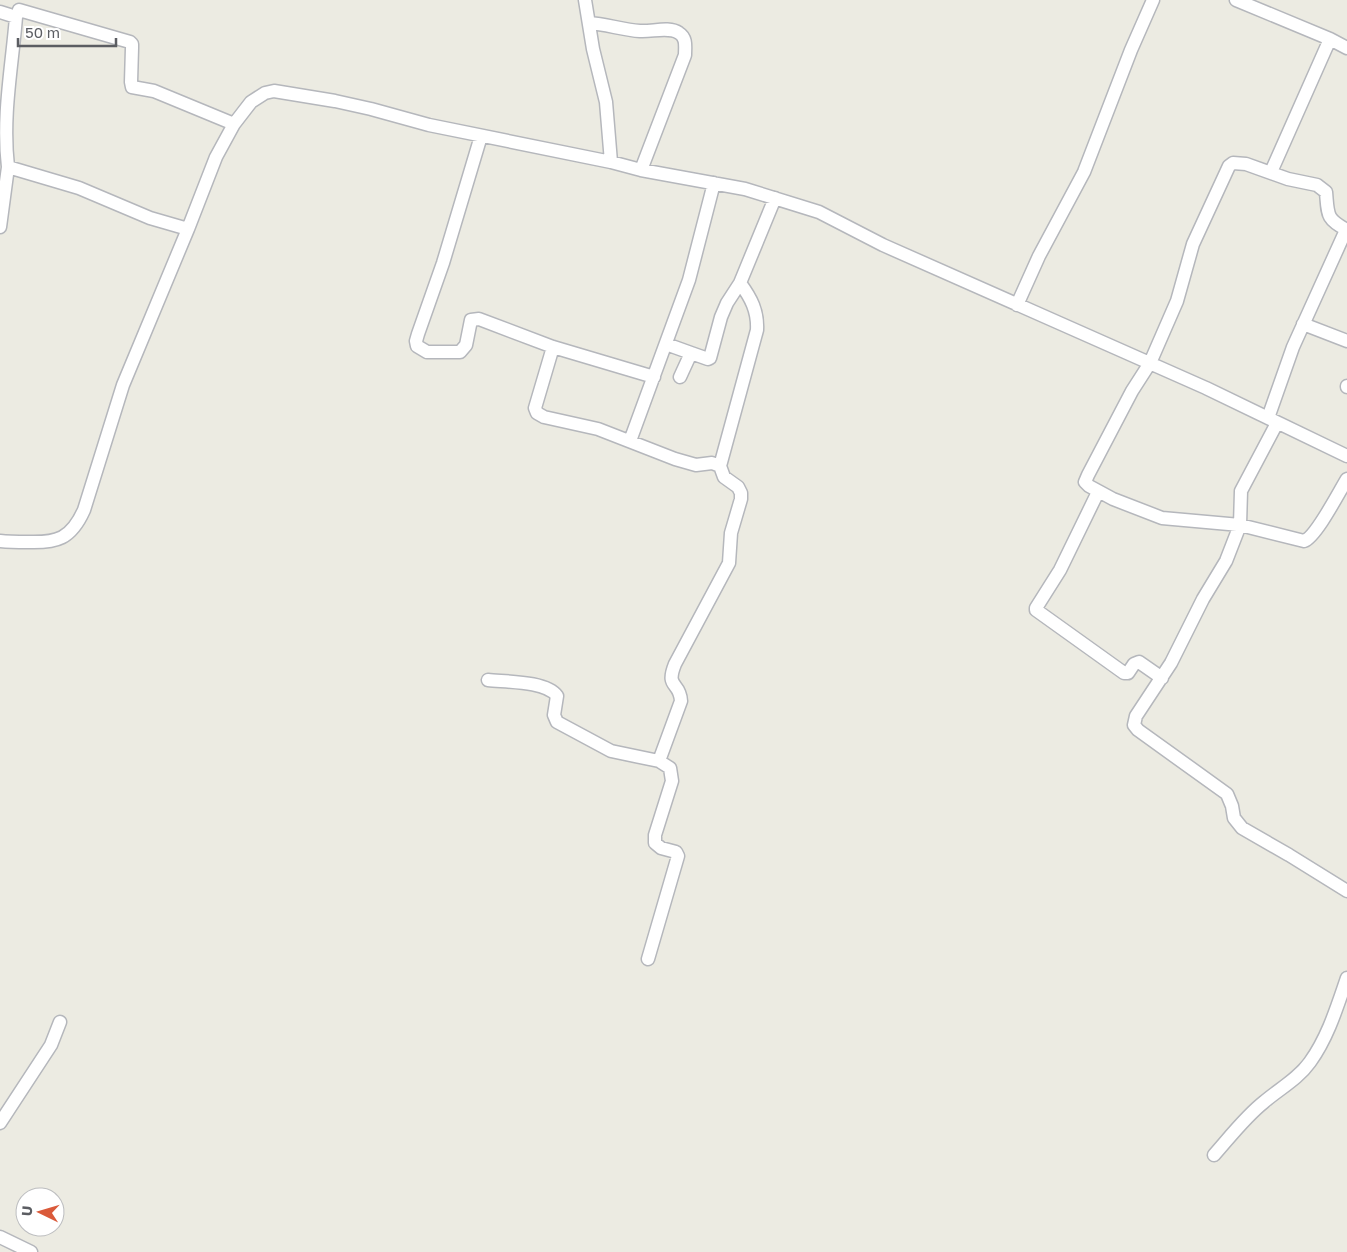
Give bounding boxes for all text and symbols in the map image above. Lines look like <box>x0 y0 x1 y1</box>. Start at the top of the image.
scale bar <box>18 15 115 47</box>
text: 50 m <box>25 23 60 41</box>
north arrow <box>15 1187 65 1237</box>
text: U <box>18 1205 35 1217</box>

